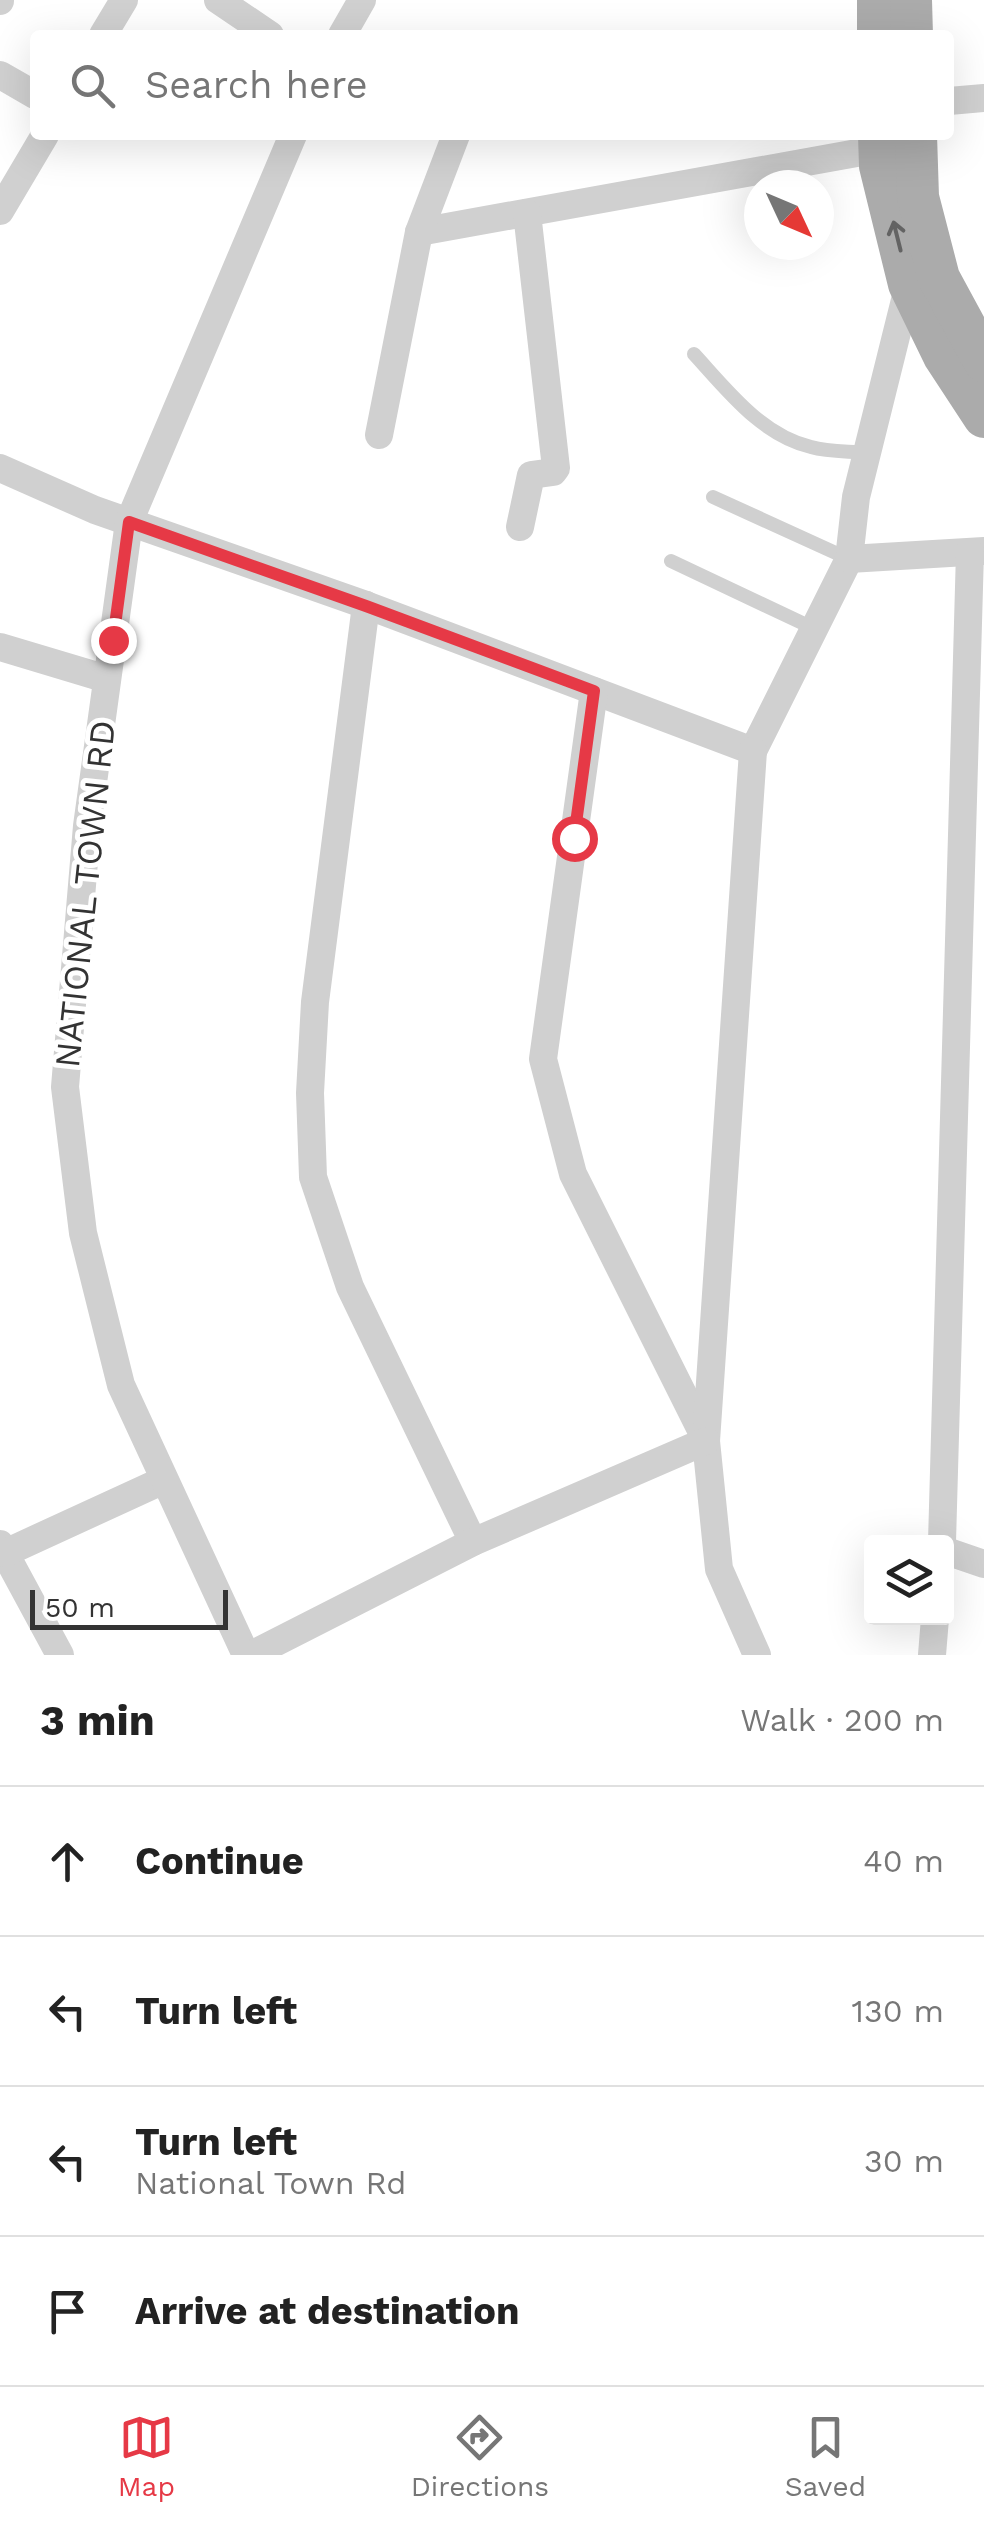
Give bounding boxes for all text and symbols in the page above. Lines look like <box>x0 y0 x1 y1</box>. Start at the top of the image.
search box <box>30 30 954 140</box>
icon: search <box>65 58 120 113</box>
text: Search here <box>145 63 368 107</box>
north arrow <box>744 170 834 260</box>
one-way arrow <box>887 221 905 253</box>
route end <box>91 618 137 664</box>
street label: NATIONAL TOWN RD <box>46 718 124 1070</box>
route start <box>552 816 598 862</box>
map controls <box>864 1535 954 1625</box>
button: layers <box>864 1535 954 1625</box>
scale bar <box>30 1585 228 1630</box>
text: 50 m <box>45 1591 115 1624</box>
text: 3 min <box>40 1696 155 1745</box>
text: Walk · 200 m <box>740 1701 944 1739</box>
icon: ahead <box>40 1834 95 1889</box>
text: Continue <box>135 1839 304 1883</box>
text: 40 m <box>863 1842 944 1880</box>
icon: left <box>40 1984 95 2039</box>
text: Turn left <box>135 1989 297 2033</box>
text: 130 m <box>852 1992 944 2030</box>
text: Turn left <box>135 2120 297 2164</box>
icon: left <box>40 2134 95 2189</box>
text: 30 m <box>864 2142 944 2180</box>
text: National Town Rd <box>135 2164 406 2202</box>
icon: arrive <box>40 2284 95 2339</box>
text: Arrive at destination <box>135 2289 520 2333</box>
tab: Map <box>118 2410 175 2503</box>
tab: Directions <box>411 2410 549 2503</box>
tab: Saved <box>785 2410 866 2503</box>

